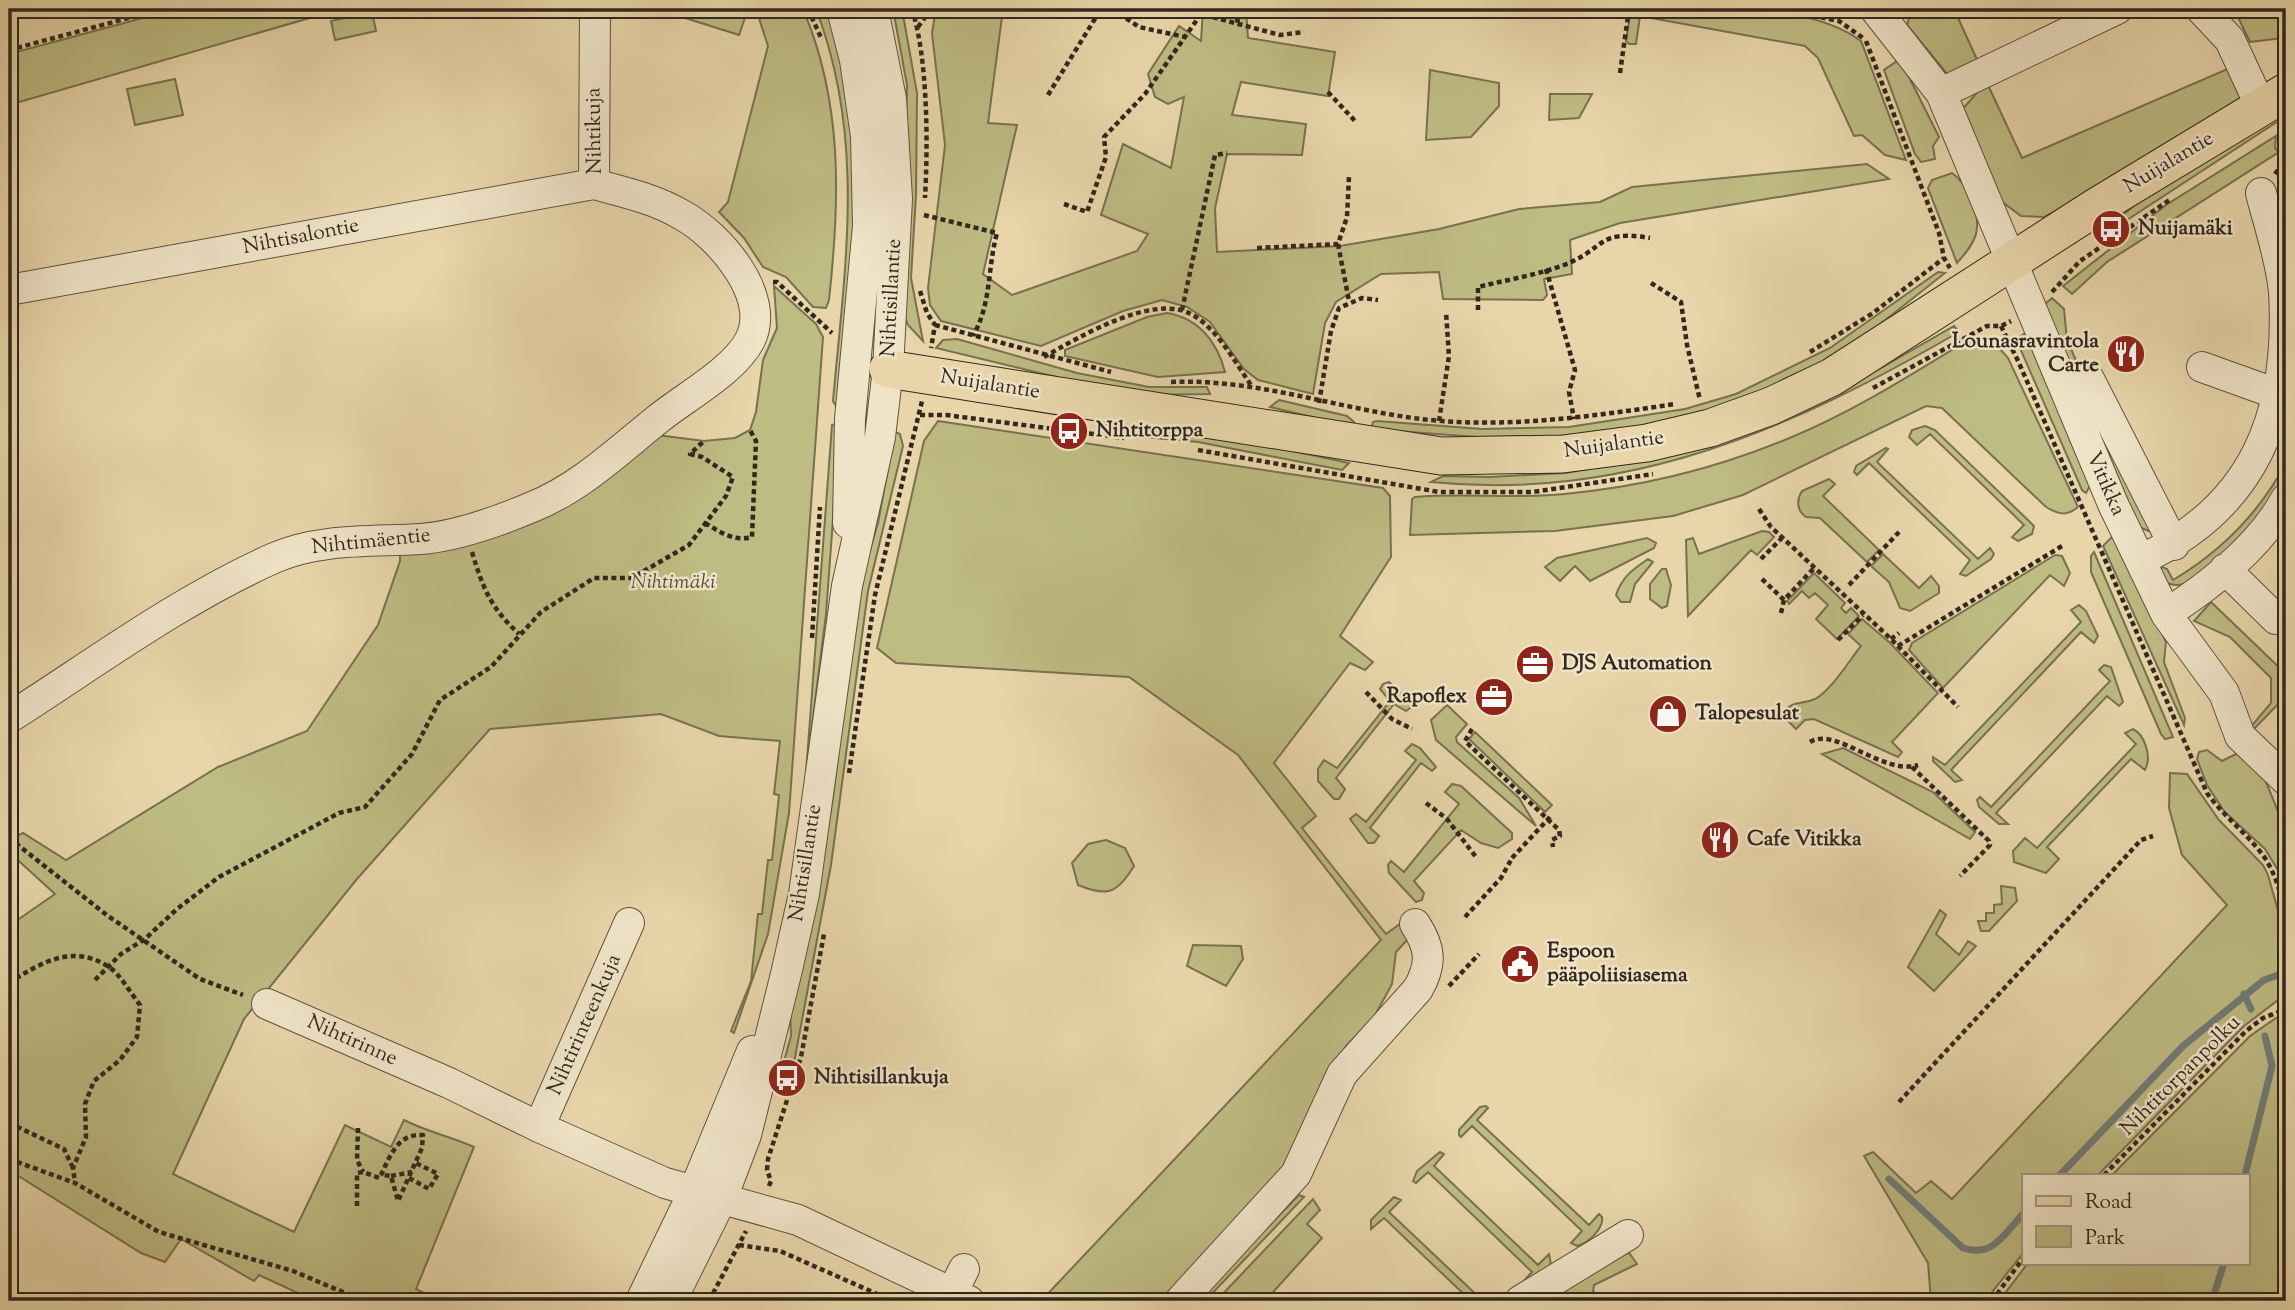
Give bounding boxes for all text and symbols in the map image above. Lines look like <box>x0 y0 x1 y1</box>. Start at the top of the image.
street label: Nihtikuja <box>579 87 611 175</box>
street label: Nuijalantie <box>2118 124 2220 202</box>
bus stop icon: Nuijamäki <box>2090 208 2132 250</box>
street label: Nihtisalontie <box>240 211 362 263</box>
place label: Nuijamäki <box>2138 214 2233 244</box>
street label: Nihtisillantie <box>874 238 910 358</box>
place label: Lounasravintola Carte <box>1952 327 2099 381</box>
restaurant icon: Lounasravintola Carte <box>2105 333 2147 375</box>
street label: Nuijalantie <box>938 362 1042 408</box>
bus stop icon: Nihtitorppa <box>1048 410 1090 452</box>
place label: Nihtitorppa <box>1096 416 1203 446</box>
street label: Nuijalantie <box>1562 423 1666 467</box>
street label: Vitikka <box>2078 447 2133 521</box>
street label: Nihtimäentie <box>310 521 432 563</box>
park label: Nihtimäki <box>631 568 715 598</box>
office icon: DJS Automation <box>1514 643 1556 685</box>
place label: DJS Automation <box>1562 649 1713 679</box>
office icon: Rapoflex <box>1473 676 1515 718</box>
place label: Rapoflex <box>1387 682 1467 712</box>
shop icon: Talopesulat <box>1647 693 1689 735</box>
place label: Talopesulat <box>1695 699 1800 729</box>
street label: Nihtisillantie <box>782 802 830 924</box>
restaurant icon: Cafe Vitikka <box>1699 819 1741 861</box>
place label: Cafe Vitikka <box>1747 825 1862 855</box>
place label: Espoon pääpoliisiasema <box>1547 937 1688 991</box>
public building icon: Espoon pääpoliisiasema <box>1499 943 1541 985</box>
street label: Nihtirinteenkuja <box>540 949 630 1100</box>
street label: Nihtirinne <box>302 1008 402 1074</box>
street label: Nihtitorpanpolku <box>2114 1009 2248 1143</box>
bus stop icon: Nihtisillankuja <box>766 1057 808 1099</box>
place label: Nihtisillankuja <box>814 1063 949 1093</box>
legend <box>2022 1174 2250 1264</box>
text: Road <box>2085 1188 2132 1218</box>
text: Park <box>2085 1224 2126 1254</box>

